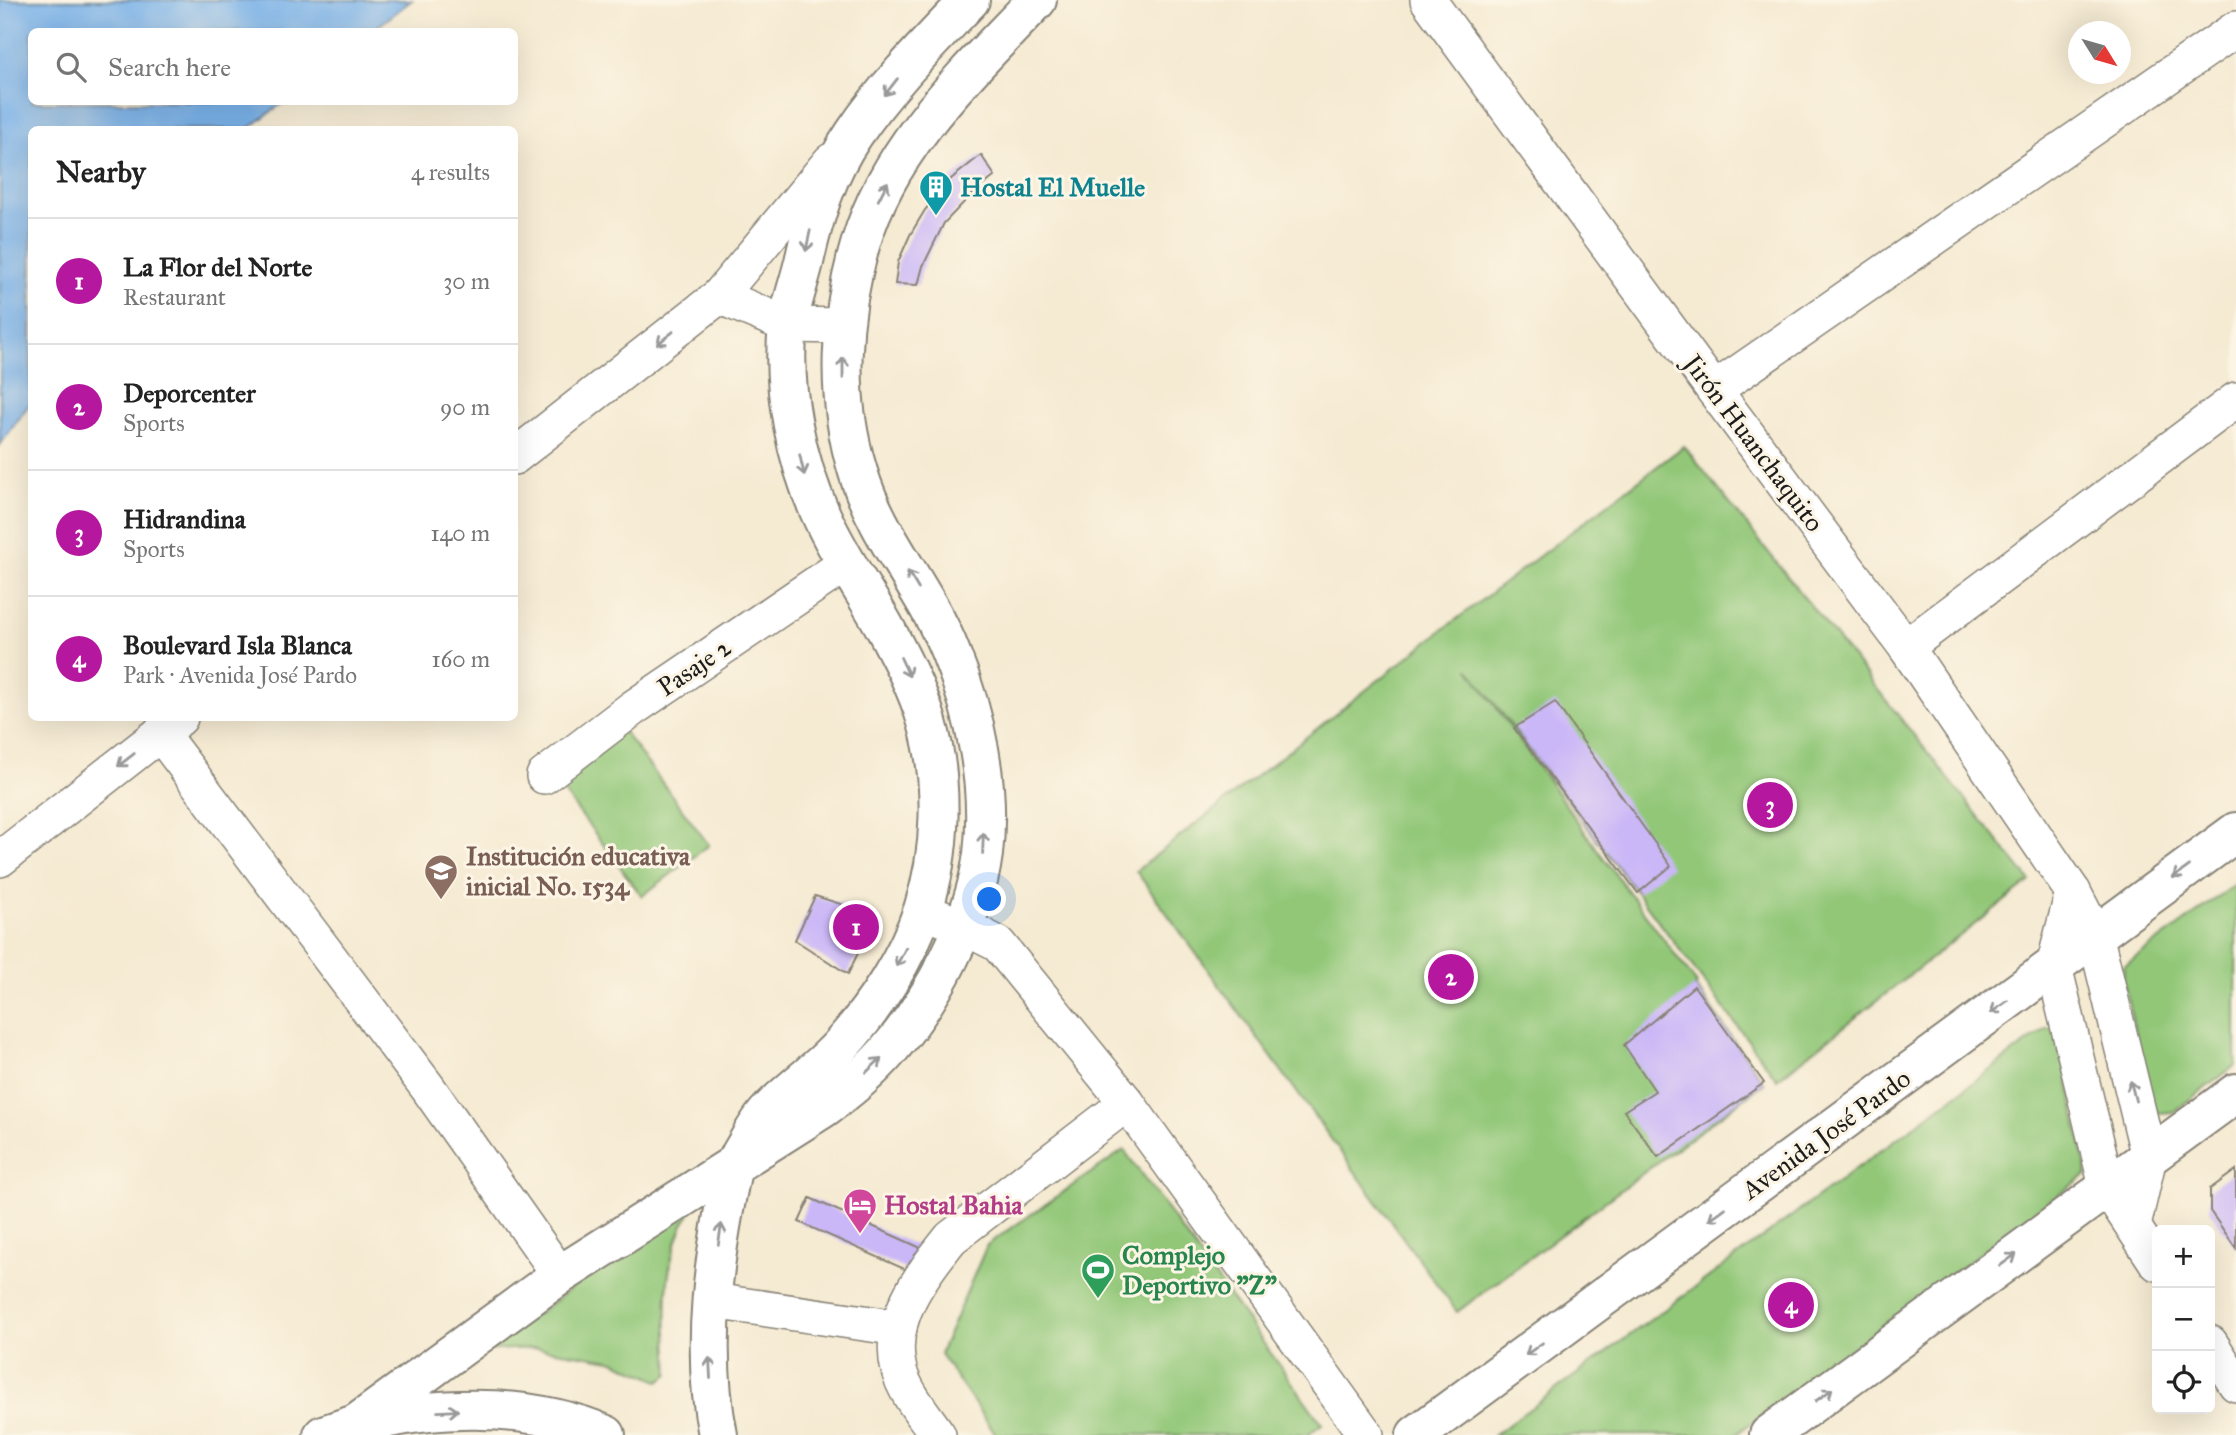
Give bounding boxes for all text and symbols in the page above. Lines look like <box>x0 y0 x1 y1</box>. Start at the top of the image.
north arrow <box>2068 21 2131 84</box>
search box <box>28 28 518 105</box>
icon: search <box>52 48 90 86</box>
text: Search here <box>108 51 231 83</box>
one-way arrow <box>883 77 899 95</box>
text: Nearby <box>56 154 146 190</box>
text: 4 results <box>411 158 490 186</box>
building icon: Hostal El Muelle <box>917 168 955 217</box>
place label: Hostal El Muelle <box>960 171 1145 203</box>
one-way arrow <box>877 181 891 202</box>
one-way arrow <box>801 229 815 252</box>
text: La Flor del Norte <box>123 251 312 283</box>
text: 1 <box>74 267 84 295</box>
text: 30 m <box>443 267 490 295</box>
text: Restaurant <box>123 283 226 311</box>
one-way arrow <box>657 331 675 346</box>
street label: Jirón Huanchaquito <box>1675 346 1831 538</box>
one-way arrow <box>836 357 850 380</box>
text: Deporcenter <box>123 377 256 409</box>
text: 2 <box>73 393 85 421</box>
text: 90 m <box>440 393 490 421</box>
text: Sports <box>123 409 185 437</box>
one-way arrow <box>796 453 809 476</box>
text: Hidrandina <box>123 503 246 535</box>
text: 3 <box>74 519 84 547</box>
text: 140 m <box>430 519 490 547</box>
text: Sports <box>123 535 185 563</box>
one-way arrow <box>906 571 920 591</box>
text: Boulevard Isla Blanca <box>123 629 352 661</box>
street label: Pasaje 2 <box>651 631 737 703</box>
text: 4 <box>73 645 85 673</box>
text: 160 m <box>432 645 490 673</box>
one-way arrow <box>898 656 912 677</box>
text: Park · Avenida José Pardo <box>123 661 357 689</box>
one-way arrow <box>117 752 136 767</box>
pin: 3 <box>1747 779 1793 831</box>
one-way arrow <box>976 831 989 854</box>
place label: Institución educativa inicial No. 1534 <box>466 840 691 902</box>
school or university icon: Institución educativa inicial No. 1534 <box>422 852 460 901</box>
one-way arrow <box>2172 865 2191 879</box>
your location <box>972 882 1006 916</box>
pin: 1 <box>833 901 879 953</box>
one-way arrow <box>894 946 908 967</box>
pin: 2 <box>1428 951 1474 1003</box>
one-way arrow <box>1990 1000 2009 1014</box>
one-way arrow <box>865 1056 882 1073</box>
street label: Avenida José Pardo <box>1735 1062 1917 1207</box>
one-way arrow <box>2126 1080 2139 1102</box>
hotel icon: Hostal Bahia <box>841 1186 879 1235</box>
place label: Hostal Bahia <box>884 1189 1024 1221</box>
one-way arrow <box>1708 1207 1727 1221</box>
one-way arrow <box>714 1223 727 1245</box>
map controls <box>2152 1225 2215 1414</box>
button: + <box>2152 1225 2215 1288</box>
place label: Complejo Deportivo "Z" <box>1122 1239 1277 1301</box>
sports icon: Complejo Deportivo "Z" <box>1079 1251 1117 1300</box>
one-way arrow <box>1998 1253 2016 1268</box>
pin: 4 <box>1768 1279 1814 1331</box>
button: − <box>2152 1288 2215 1351</box>
one-way arrow <box>1525 1341 1544 1356</box>
button: locate <box>2152 1351 2215 1414</box>
one-way arrow <box>704 1357 717 1380</box>
one-way arrow <box>1814 1387 1833 1402</box>
one-way arrow <box>436 1404 459 1417</box>

